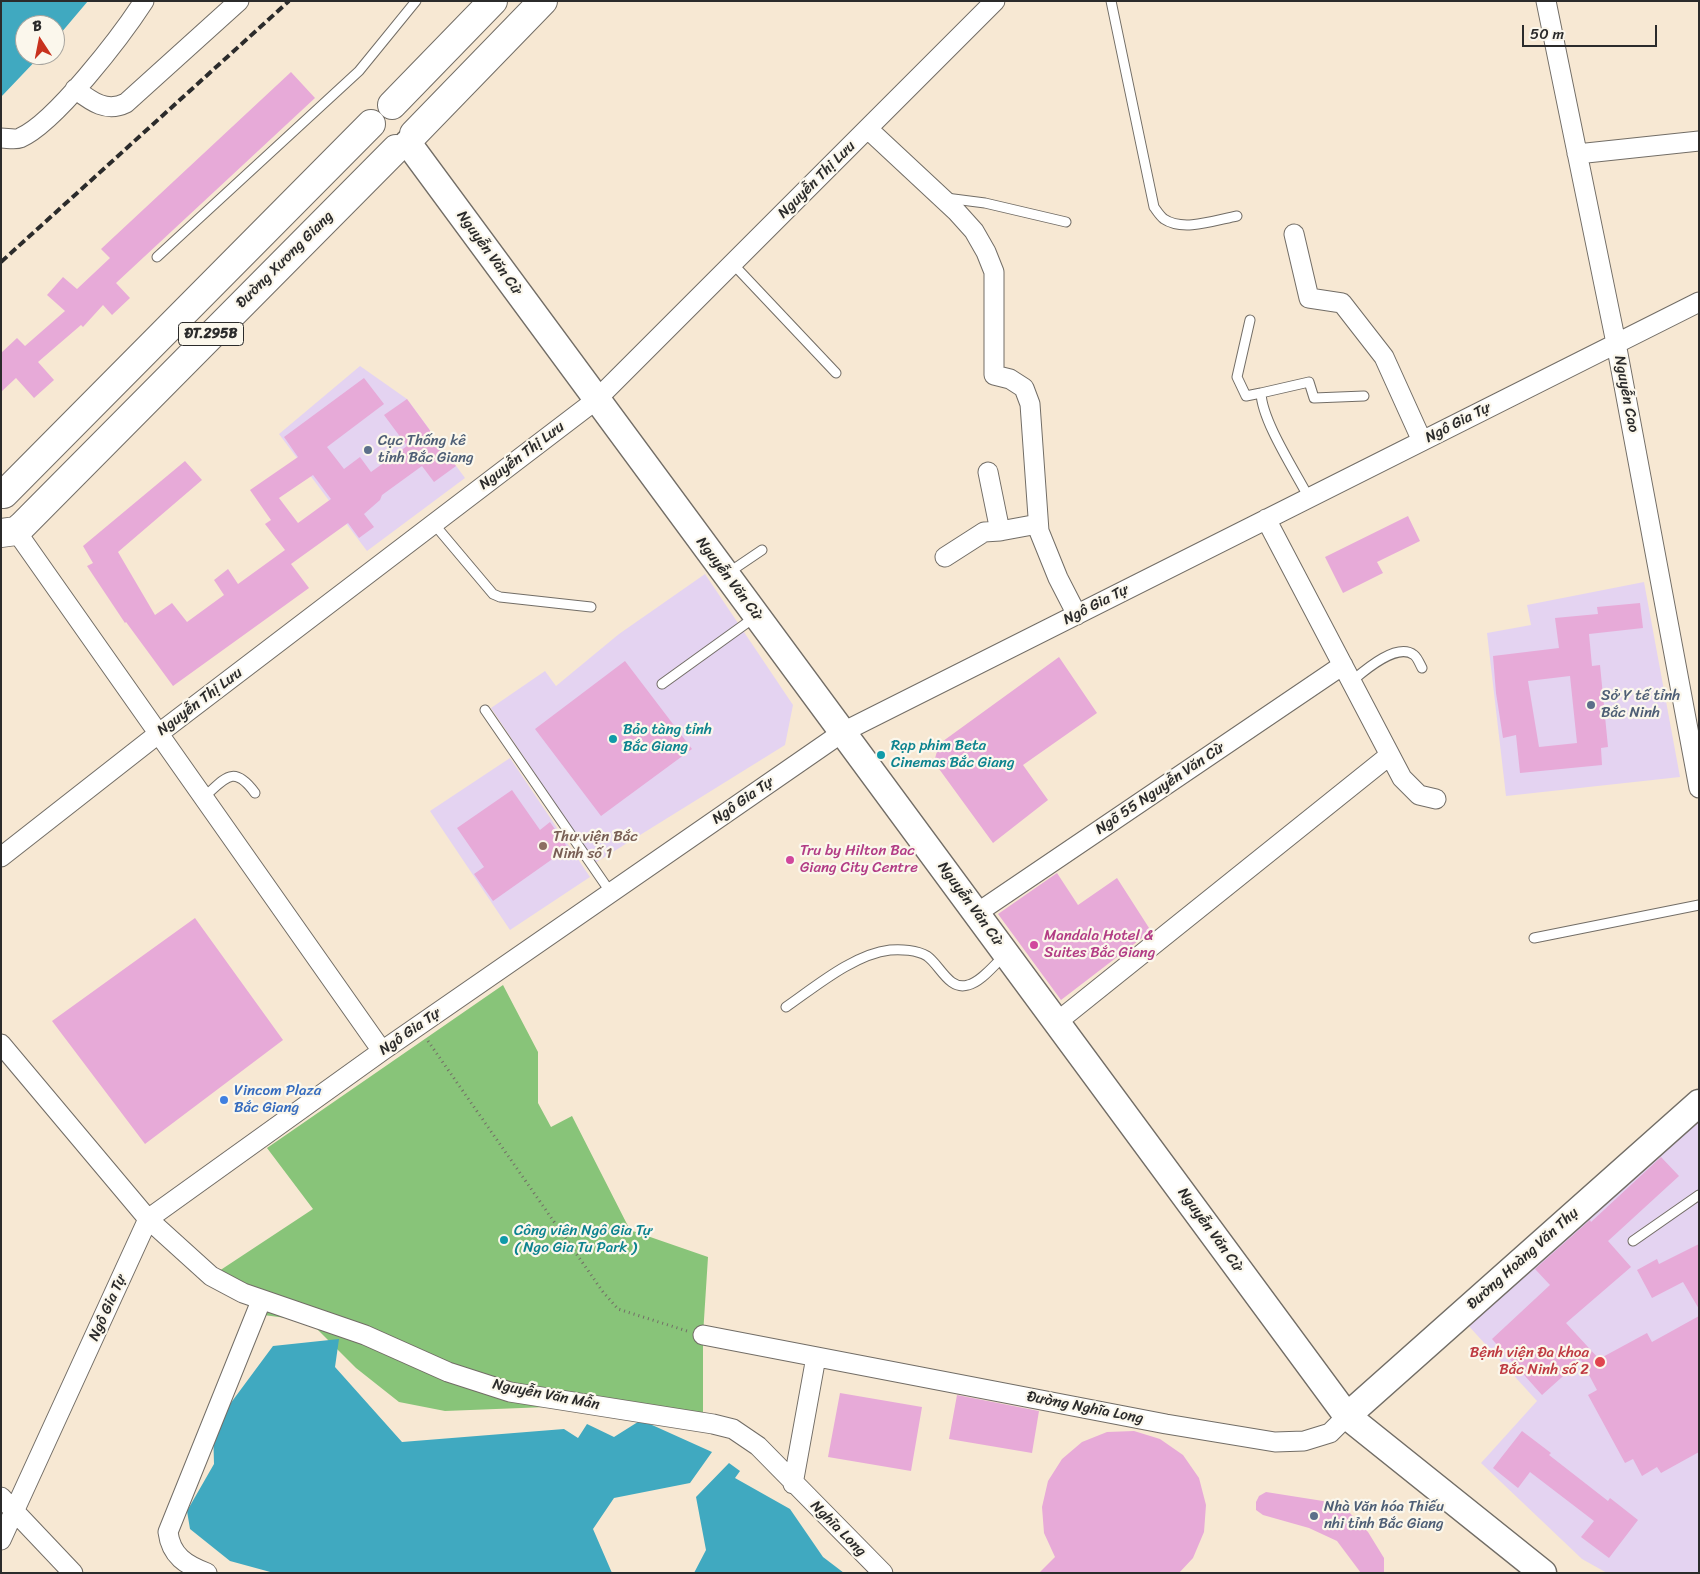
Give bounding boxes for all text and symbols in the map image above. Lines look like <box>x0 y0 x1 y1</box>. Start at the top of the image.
text: B <box>31 13 44 39</box>
north arrow <box>15 15 65 65</box>
scale bar <box>1525 15 1660 47</box>
text: 50 m <box>1530 21 1564 47</box>
street label: Nguyễn Thị Lưu <box>775 138 859 222</box>
street label: Nguyễn Văn Cừ <box>452 207 526 299</box>
street label: Đường Xương Giang <box>233 208 337 312</box>
road number: ĐT.295B <box>178 322 244 346</box>
street label: Nguyễn Cao <box>1610 354 1642 434</box>
street label: Ngô Gia Tự <box>1422 399 1494 447</box>
street label: Nguyễn Thị Lưu <box>476 418 568 494</box>
place label: Cục Thống kê tỉnh Bắc Giang <box>378 432 474 467</box>
marker: Cục Thống kê tỉnh Bắc Giang <box>362 444 374 456</box>
street label: Nguyễn Văn Cừ <box>692 534 766 624</box>
street label: Ngô Gia Tự <box>1060 581 1132 629</box>
street label: Nguyễn Thị Lưu <box>154 664 246 740</box>
place label: Sở Y tế tỉnh Bắc Ninh <box>1601 687 1680 722</box>
marker: Sở Y tế tỉnh Bắc Ninh <box>1585 699 1597 711</box>
place label: Bảo tàng tỉnh Bắc Giang <box>623 721 712 756</box>
marker: Bảo tàng tỉnh Bắc Giang <box>607 733 619 745</box>
place label: Rạp phim Beta Cinemas Bắc Giang <box>891 737 1014 772</box>
street label: Ngõ 55 Nguyễn Văn Cừ <box>1092 739 1228 839</box>
marker: Rạp phim Beta Cinemas Bắc Giang <box>875 749 887 761</box>
street label: Ngô Gia Tự <box>709 773 777 829</box>
place label: Thư viện Bắc Ninh số 1 <box>553 828 638 863</box>
marker: Thư viện Bắc Ninh số 1 <box>537 840 549 852</box>
place label: Tru by Hilton Bac Giang City Centre <box>800 842 918 877</box>
marker: Tru by Hilton Bac Giang City Centre <box>784 854 796 866</box>
street label: Nguyễn Văn Cừ <box>933 858 1007 950</box>
place label: Mandala Hotel & Suites Bắc Giang <box>1044 927 1155 962</box>
marker: Mandala Hotel & Suites Bắc Giang <box>1028 939 1040 951</box>
street label: Ngô Gia Tự <box>376 1004 444 1060</box>
place label: Vincom Plaza Bắc Giang <box>234 1082 321 1117</box>
marker: Vincom Plaza Bắc Giang <box>218 1094 230 1106</box>
street label: Nguyễn Văn Cừ <box>1173 1184 1247 1276</box>
street label: Đường Hoàng Văn Thụ <box>1464 1204 1582 1314</box>
place label: Công viên Ngô Gia Tự ( Ngo Gia Tu Park ) <box>514 1222 652 1257</box>
marker: Công viên Ngô Gia Tự ( Ngo Gia Tu Park ) <box>498 1234 510 1246</box>
street label: Ngô Gia Tự <box>85 1272 131 1344</box>
place label: Bệnh viện Đa khoa Bắc Ninh số 2 <box>1470 1344 1589 1379</box>
marker: Bệnh viện Đa khoa Bắc Ninh số 2 <box>1593 1355 1607 1369</box>
street label: Nguyễn Văn Mẫn <box>491 1376 601 1414</box>
street label: Đường Nghĩa Long <box>1025 1388 1145 1428</box>
street label: Nghĩa Long <box>806 1497 870 1561</box>
place label: Nhà Văn hóa Thiếu nhi tỉnh Bắc Giang <box>1324 1498 1444 1533</box>
marker: Nhà Văn hóa Thiếu nhi tỉnh Bắc Giang <box>1308 1510 1320 1522</box>

